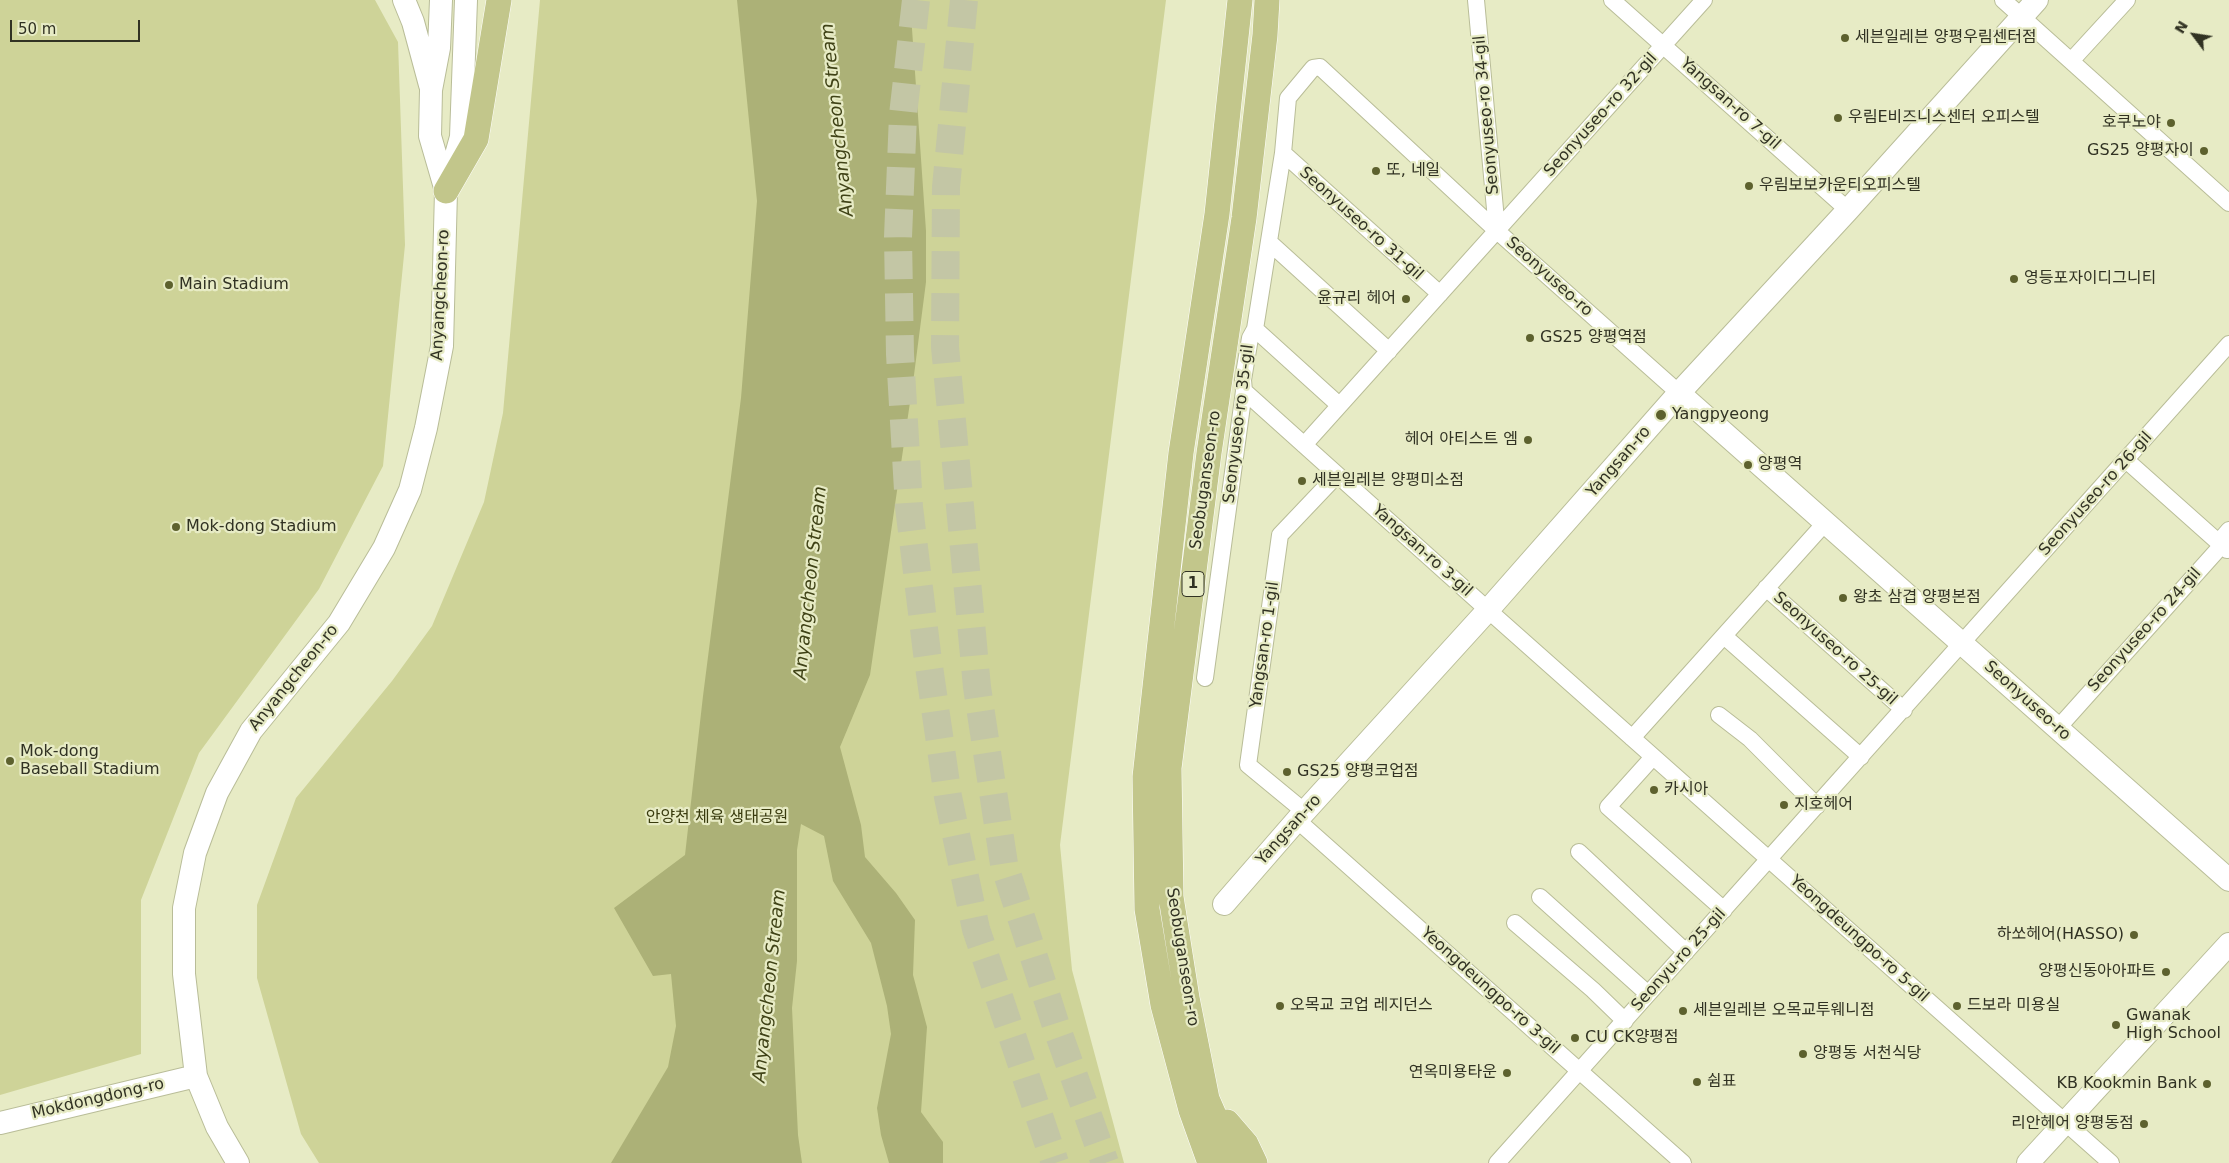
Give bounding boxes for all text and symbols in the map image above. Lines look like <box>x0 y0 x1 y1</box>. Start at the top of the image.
scale bar <box>12 10 142 42</box>
north arrow <box>2169 10 2219 60</box>
text: N <box>2171 18 2191 36</box>
text: 50 m <box>18 20 56 38</box>
water label: Anyangcheon Stream <box>817 22 859 218</box>
place label: 세븐일레븐 양평우림센터점 <box>1855 28 2037 48</box>
marker: 세븐일레븐 양평우림센터점 <box>1839 32 1851 44</box>
street label: Seonyuseo-ro 34-gil <box>1470 35 1504 195</box>
street label: Seonyuseo-ro 32-gil <box>1540 49 1662 181</box>
street label: Yangsan-ro 7-gil <box>1676 54 1784 154</box>
place label: 우림E비즈니스센터 오피스텔 <box>1848 108 2040 128</box>
marker: 우림E비즈니스센터 오피스텔 <box>1832 112 1844 124</box>
place label: 호쿠노야 <box>2102 113 2161 133</box>
marker: 호쿠노야 <box>2165 117 2177 129</box>
place label: GS25 양평자이 <box>2087 141 2194 161</box>
marker: GS25 양평자이 <box>2198 145 2210 157</box>
place label: 또, 네일 <box>1386 161 1440 181</box>
street label: Seonyuseo-ro 31-gil <box>1295 163 1427 285</box>
marker: 또, 네일 <box>1370 165 1382 177</box>
place label: 우림보보카운티오피스텔 <box>1759 176 1921 196</box>
marker: 우림보보카운티오피스텔 <box>1743 180 1755 192</box>
street label: Anyangcheon-ro <box>428 229 454 361</box>
street label: Seonyuseo-ro <box>1502 233 1596 321</box>
place label: 영등포자이디그니티 <box>2024 269 2156 289</box>
marker: 영등포자이디그니티 <box>2008 273 2020 285</box>
place label: Main Stadium <box>179 275 289 295</box>
marker: Main Stadium <box>163 279 175 291</box>
place label: 윤규리 헤어 <box>1317 289 1396 309</box>
marker: 윤규리 헤어 <box>1400 293 1412 305</box>
place label: GS25 양평역점 <box>1540 328 1647 348</box>
marker: GS25 양평역점 <box>1524 332 1536 344</box>
street label: Seonyuseo-ro 35-gil <box>1220 343 1258 505</box>
place label: Yangpyeong <box>1672 405 1769 425</box>
marker: Yangpyeong <box>1654 408 1668 422</box>
street label: Seobuganseon-ro <box>1187 409 1225 551</box>
street label: Yangsan-ro <box>1583 423 1655 501</box>
street label: Seonyuseo-ro 26-gil <box>2035 428 2157 560</box>
place label: 헤어 아티스트 엠 <box>1405 430 1518 450</box>
marker: 헤어 아티스트 엠 <box>1522 434 1534 446</box>
place label: 양평역 <box>1758 455 1802 475</box>
marker: 양평역 <box>1742 459 1754 471</box>
place label: 세븐일레븐 양평미소점 <box>1312 471 1464 491</box>
marker: 세븐일레븐 양평미소점 <box>1296 475 1308 487</box>
water label: Anyangcheon Stream <box>790 485 832 681</box>
street label: Yangsan-ro 3-gil <box>1368 501 1476 601</box>
place label: Mok-dong Stadium <box>186 517 337 537</box>
marker: Mok-dong Stadium <box>170 521 182 533</box>
street label: Seonyuseo-ro 24-gil <box>2084 564 2206 696</box>
road number: 1 <box>1182 572 1204 596</box>
street label: Yangsan-ro 1-gil <box>1247 580 1283 710</box>
street label: Seonyuseo-ro 25-gil <box>1769 588 1901 710</box>
place label: 왕초 삼겹 양평본점 <box>1853 588 1981 608</box>
marker: 왕초 삼겹 양평본점 <box>1837 592 1849 604</box>
street label: Anyangcheon-ro <box>245 621 343 735</box>
street label: Seonyuseo-ro <box>1980 657 2074 745</box>
place label: Mok-dong Baseball Stadium <box>20 742 159 780</box>
marker: Mok-dong Baseball Stadium <box>4 755 16 767</box>
place label: GS25 양평코업점 <box>1297 762 1419 782</box>
marker: GS25 양평코업점 <box>1281 766 1293 778</box>
place label: 카시아 <box>1664 780 1708 800</box>
marker: 카시아 <box>1648 784 1660 796</box>
street label: Yangsan-ro <box>1253 791 1325 869</box>
place label: 지호헤어 <box>1794 795 1853 815</box>
marker: 지호헤어 <box>1778 799 1790 811</box>
park label: 안양천 체육 생태공원 <box>646 808 788 828</box>
street label: Yeongdeungpo-ro 5-gil <box>1786 872 1932 1006</box>
street label: Seobuganseon-ro <box>1162 886 1202 1028</box>
water label: Anyangcheon Stream <box>749 888 791 1084</box>
street label: Seonyu-ro 25-gil <box>1628 905 1730 1015</box>
street label: Yeongdeungpo-ro 3-gil <box>1417 924 1563 1058</box>
place label: 하쏘헤어(HASSO) <box>1997 925 2124 945</box>
marker: 하쏘헤어(HASSO) <box>2128 929 2140 941</box>
place label: 양평신동아아파트 <box>2038 962 2156 982</box>
marker: 양평신동아아파트 <box>2160 966 2172 978</box>
place label: 오목교 코업 레지던스 <box>1290 996 1433 1016</box>
place label: 드보라 미용실 <box>1967 996 2060 1016</box>
marker: 오목교 코업 레지던스 <box>1274 1000 1286 1012</box>
marker: 드보라 미용실 <box>1951 1000 1963 1012</box>
place label: 세븐일레븐 오목교투웨니점 <box>1693 1001 1875 1021</box>
marker: 세븐일레븐 오목교투웨니점 <box>1677 1005 1689 1017</box>
place label: Gwanak High School <box>2126 1006 2221 1044</box>
marker: Gwanak High School <box>2110 1019 2122 1031</box>
place label: CU CK양평점 <box>1585 1028 1679 1048</box>
marker: CU CK양평점 <box>1569 1032 1581 1044</box>
place label: 양평동 서천식당 <box>1813 1044 1921 1064</box>
marker: 양평동 서천식당 <box>1797 1048 1809 1060</box>
place label: 연옥미용타운 <box>1409 1063 1497 1083</box>
marker: 연옥미용타운 <box>1501 1067 1513 1079</box>
place label: 쉼표 <box>1707 1072 1736 1092</box>
street label: Mokdongdong-ro <box>30 1074 166 1124</box>
place label: KB Kookmin Bank <box>2056 1074 2197 1094</box>
marker: 쉼표 <box>1691 1076 1703 1088</box>
marker: KB Kookmin Bank <box>2201 1078 2213 1090</box>
place label: 리안헤어 양평동점 <box>2011 1114 2134 1134</box>
marker: 리안헤어 양평동점 <box>2138 1118 2150 1130</box>

